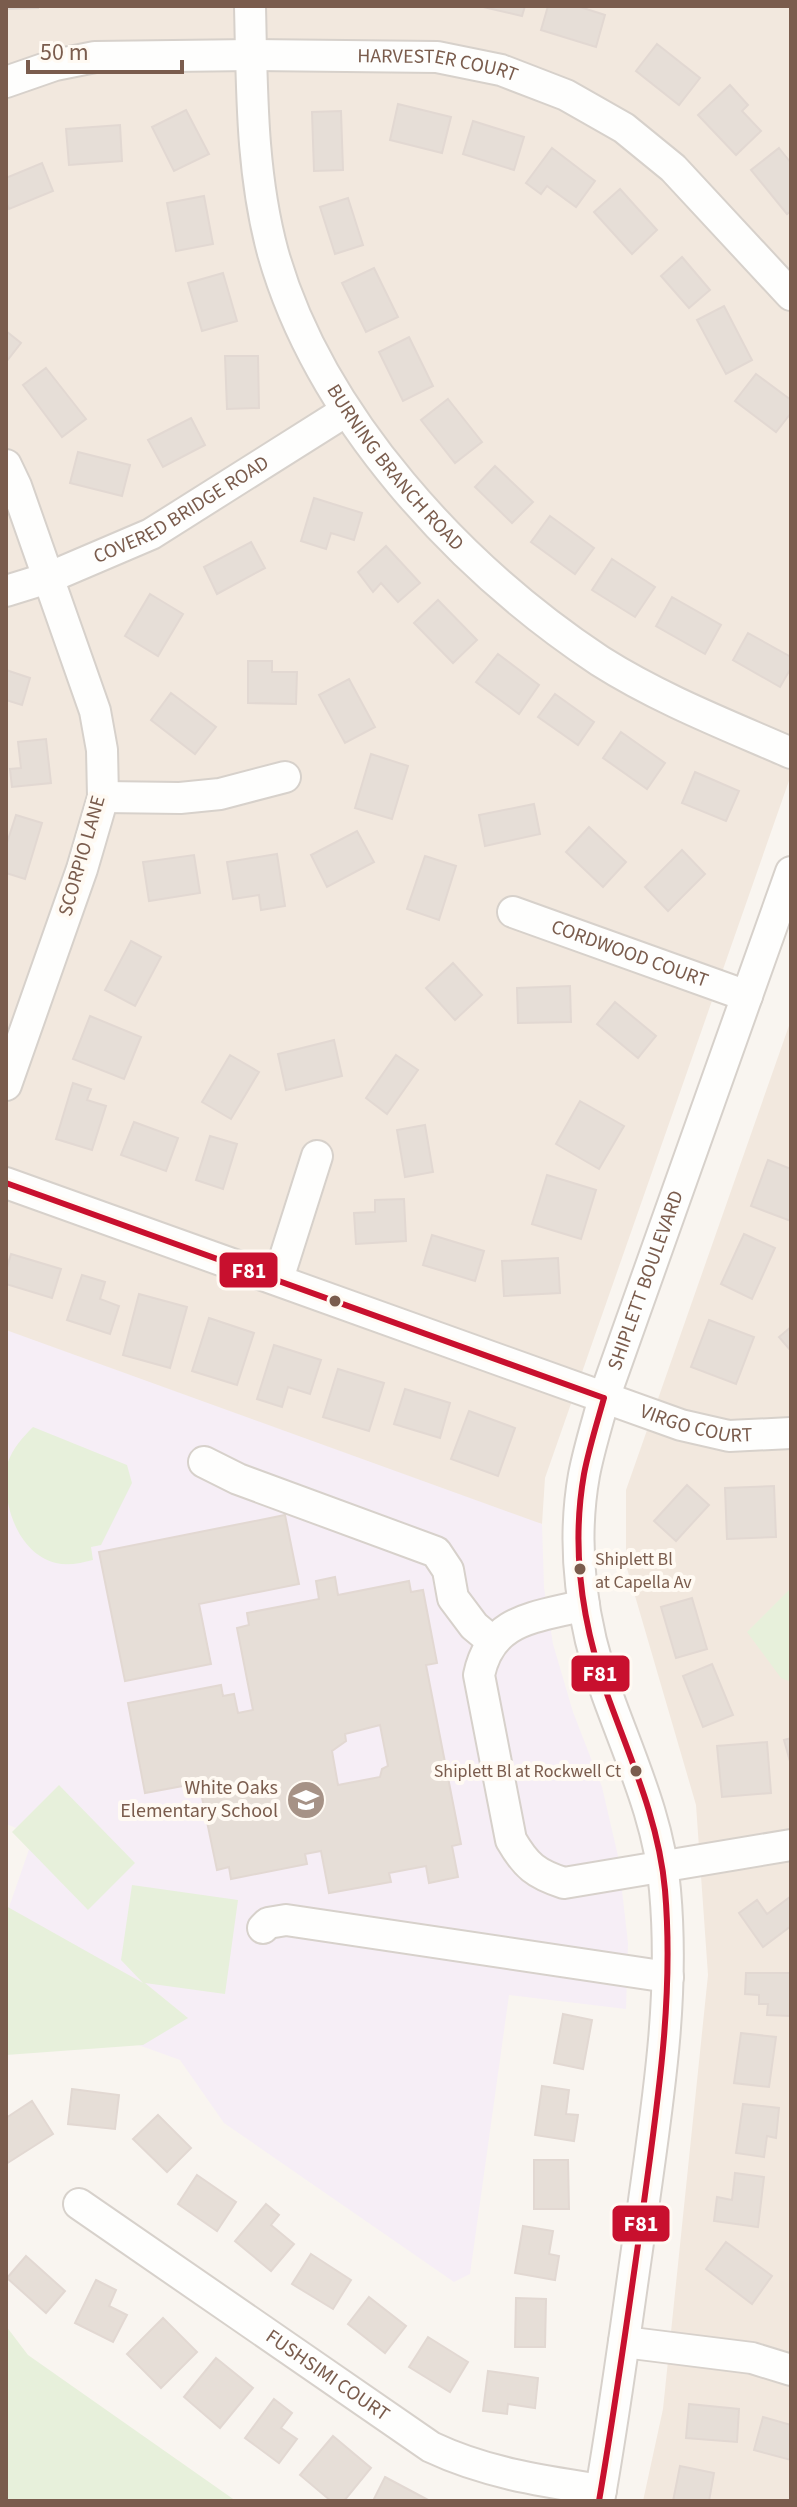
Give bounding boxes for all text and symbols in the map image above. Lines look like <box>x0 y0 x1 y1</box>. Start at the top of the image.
scale bar <box>28 24 182 74</box>
text: 50 m <box>40 35 89 70</box>
street label: HARVESTER COURT <box>357 42 522 89</box>
street label: BURNING BRANCH ROAD <box>320 379 470 557</box>
street label: COVERED BRIDGE ROAD <box>89 449 275 571</box>
street label: SCORPIO LANE <box>51 792 113 920</box>
street label: CORDWOOD COURT <box>547 913 712 995</box>
street label: SHIPLETT BOULEVARD <box>601 1187 691 1374</box>
line badge: F81 <box>218 1251 279 1289</box>
text: F81 <box>232 1255 266 1287</box>
unlabelled marker <box>327 1293 343 1309</box>
street label: VIRGO COURT <box>636 1397 753 1450</box>
place label: Shiplett Bl at Capella Av <box>595 1547 692 1595</box>
marker: Shiplett Bl at Capella Av <box>572 1561 588 1577</box>
line badge: F81 <box>570 1654 631 1693</box>
text: F81 <box>583 1658 617 1690</box>
place label: Shiplett Bl at Rockwell Ct <box>434 1759 621 1784</box>
marker: Shiplett Bl at Rockwell Ct <box>628 1763 644 1779</box>
place label: White Oaks Elementary School <box>120 1774 278 1825</box>
school or university icon: White Oaks Elementary School <box>285 1779 327 1821</box>
line badge: F81 <box>611 2204 671 2243</box>
text: F81 <box>624 2208 658 2240</box>
street label: FUSHSIMI COURT <box>260 2323 395 2428</box>

